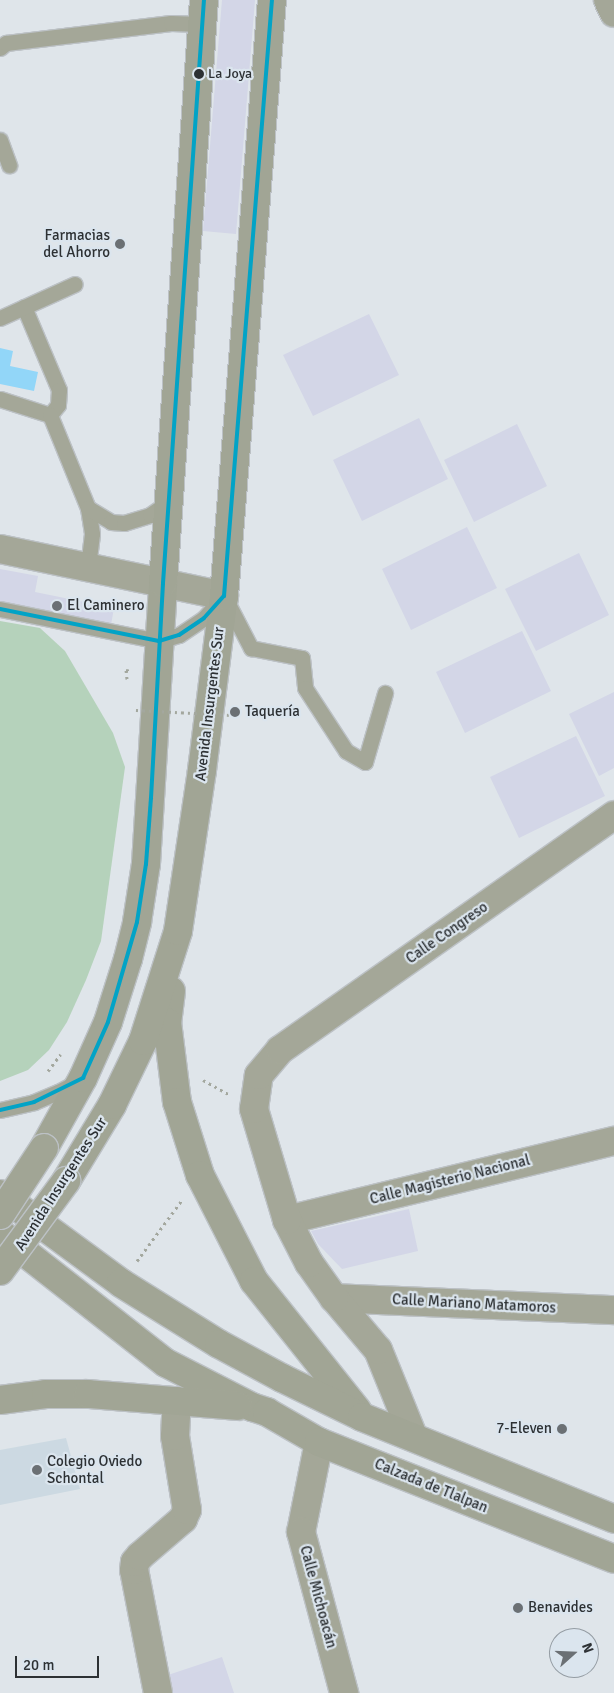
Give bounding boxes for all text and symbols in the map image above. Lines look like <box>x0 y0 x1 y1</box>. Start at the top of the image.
place label: La Joya <box>208 66 252 82</box>
marker: La Joya <box>194 69 204 79</box>
place label: Farmacias del Ahorro <box>43 226 110 261</box>
marker: Farmacias del Ahorro <box>114 238 126 250</box>
place label: El Caminero <box>67 597 144 615</box>
marker: El Caminero <box>51 600 63 612</box>
street label: Avenida Insurgentes Sur <box>192 626 228 782</box>
place label: Taquería <box>245 703 300 721</box>
marker: Taquería <box>229 706 241 718</box>
street label: Calle Congreso <box>403 898 491 968</box>
street label: Avenida Insurgentes Sur <box>11 1114 111 1254</box>
street label: Calle Magisterio Nacional <box>368 1151 532 1209</box>
street label: Calle Mariano Matamoros <box>392 1291 556 1317</box>
place label: 7-Eleven <box>496 1420 552 1438</box>
marker: 7-Eleven <box>556 1423 568 1435</box>
place label: Colegio Oviedo Schontal <box>47 1452 142 1487</box>
street label: Calzada de Tlalpan <box>372 1455 490 1517</box>
marker: Colegio Oviedo Schontal <box>31 1464 43 1476</box>
street label: Calle Michoacán <box>296 1544 340 1650</box>
place label: Benavides <box>528 1599 593 1617</box>
marker: Benavides <box>512 1602 524 1614</box>
north arrow <box>549 1628 599 1678</box>
text: N <box>578 1641 597 1656</box>
scale bar <box>18 1646 101 1678</box>
text: 20 m <box>23 1656 54 1674</box>

